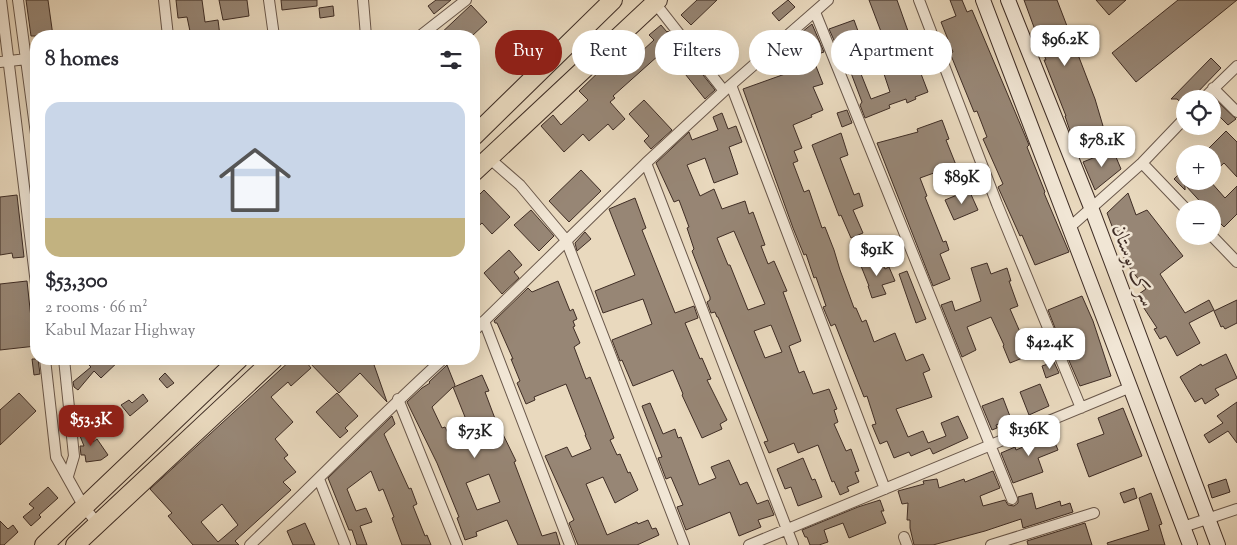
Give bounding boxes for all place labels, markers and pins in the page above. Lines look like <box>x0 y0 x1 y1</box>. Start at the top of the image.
pin: $96.2K <box>1024 24 1106 67</box>
pin: $78.1K <box>1061 126 1143 168</box>
pin: $89K <box>932 162 992 205</box>
pin: $91K <box>847 234 907 277</box>
pin: $42.4K <box>1009 328 1091 370</box>
pin: $53.3K <box>50 404 132 447</box>
pin: $136K <box>994 414 1064 457</box>
pin: $73K <box>445 416 505 459</box>

